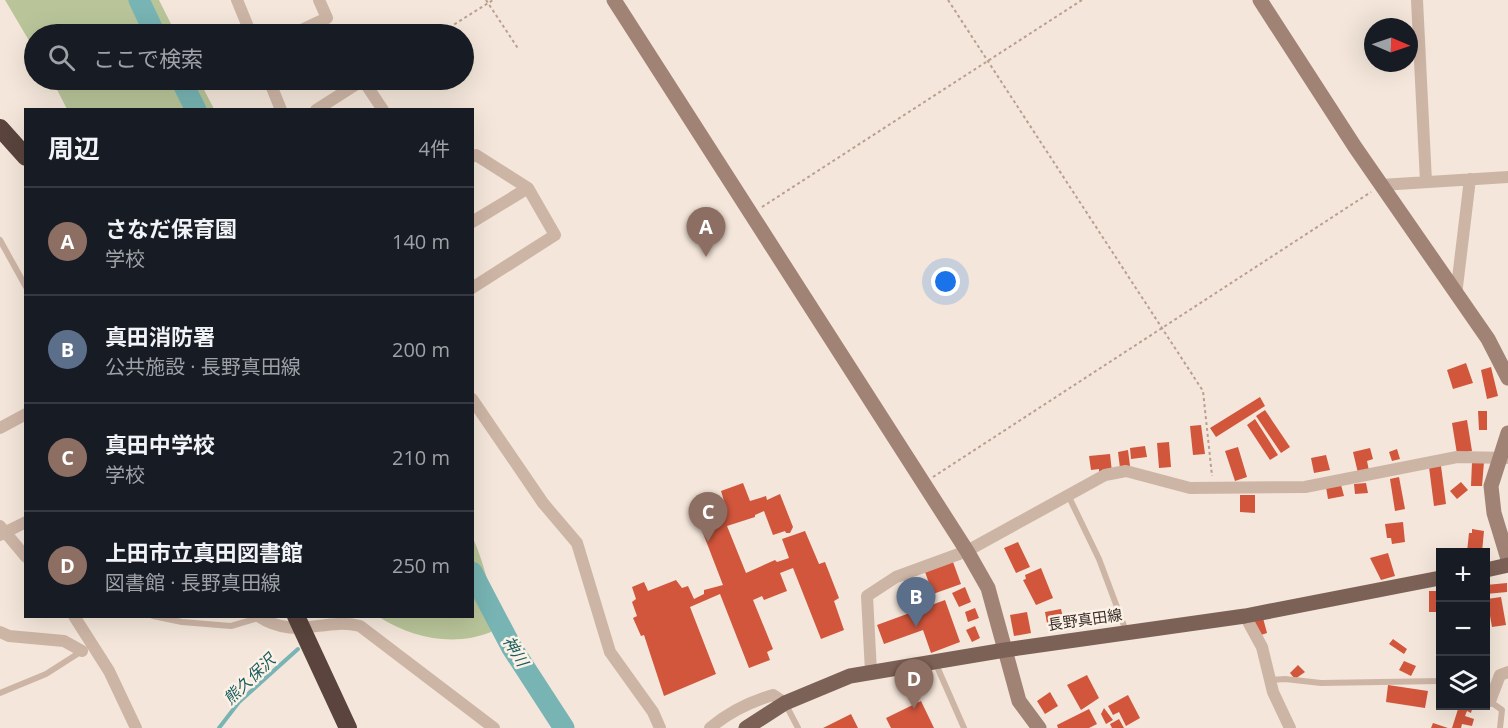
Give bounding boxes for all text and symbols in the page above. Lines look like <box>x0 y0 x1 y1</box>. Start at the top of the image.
north arrow <box>1364 18 1418 72</box>
search box <box>24 24 474 90</box>
icon: search <box>45 41 78 74</box>
text: ここで検索 <box>93 43 203 73</box>
text: 周辺 <box>48 130 100 166</box>
text: 4件 <box>419 135 450 162</box>
pin: A <box>686 208 726 257</box>
text: さなだ保育園 <box>105 213 237 243</box>
text: A <box>61 228 74 255</box>
text: 140 m <box>392 228 450 255</box>
text: 学校 <box>105 245 145 272</box>
your location <box>931 267 960 296</box>
text: 真田消防署 <box>105 321 215 351</box>
text: B <box>61 336 74 363</box>
text: 200 m <box>392 336 450 363</box>
text: 公共施設 · 長野真田線 <box>105 353 301 380</box>
text: 真田中学校 <box>105 429 215 459</box>
text: C <box>61 444 74 471</box>
text: 210 m <box>392 444 450 471</box>
text: 学校 <box>105 461 145 488</box>
pin: C <box>688 492 728 542</box>
text: 上田市立真田図書館 <box>105 537 303 567</box>
map controls <box>1436 548 1490 710</box>
button: + <box>1436 548 1490 602</box>
text: D <box>60 552 75 579</box>
text: 250 m <box>392 552 450 579</box>
text: 図書館 · 長野真田線 <box>105 569 281 596</box>
pin: B <box>896 578 936 627</box>
button: − <box>1436 602 1490 656</box>
street label: 長野真田線 <box>1046 604 1123 634</box>
water label: 神川 <box>498 632 535 672</box>
water label: 熊久保沢 <box>218 647 281 709</box>
button: layers <box>1436 656 1490 710</box>
pin: D <box>894 660 934 709</box>

